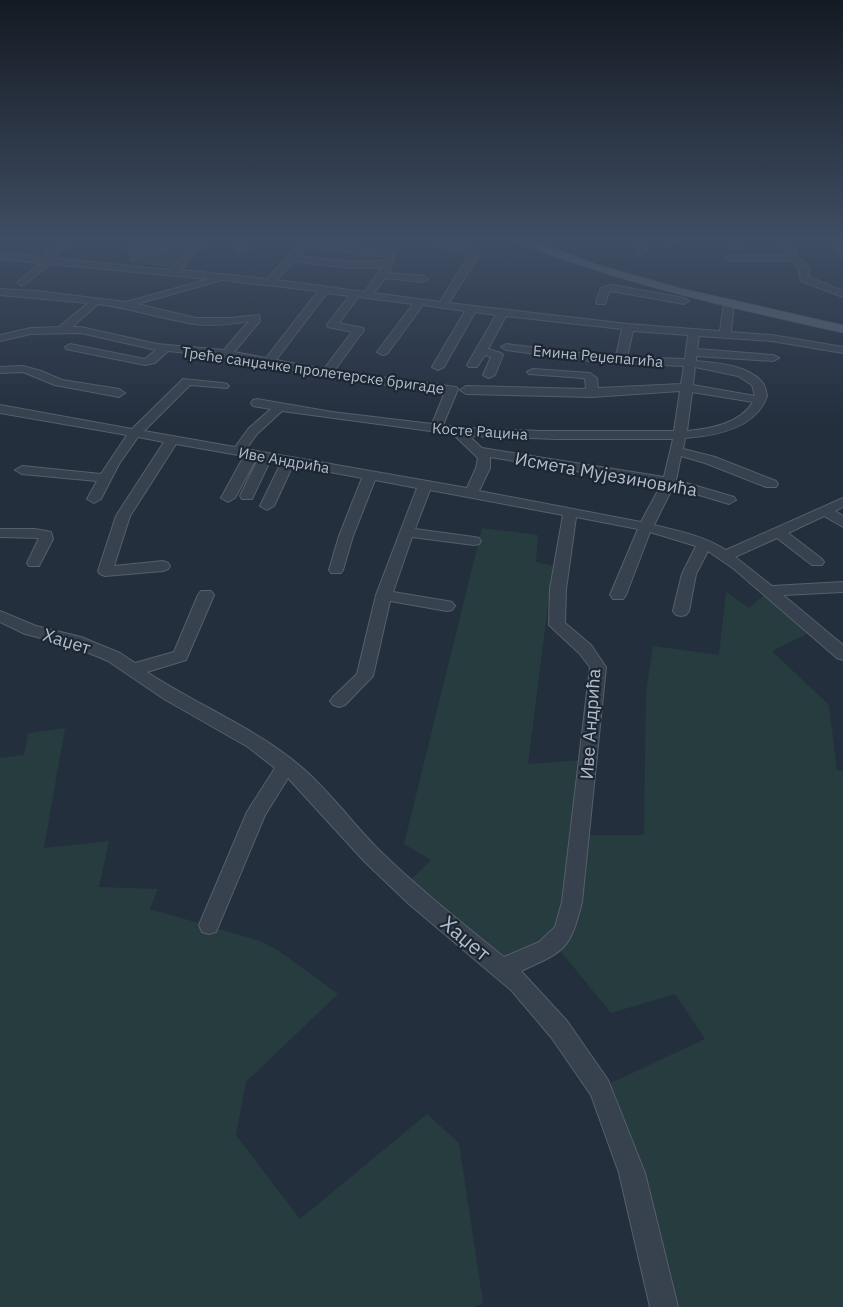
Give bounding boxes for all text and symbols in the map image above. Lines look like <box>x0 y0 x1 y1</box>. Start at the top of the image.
street label: Емина Реџепагића <box>532 341 664 371</box>
street label: Треће санџачке пролетерске бригаде <box>180 342 446 398</box>
street label: Косте Рацина <box>432 418 528 444</box>
street label: Иве Андрића <box>237 443 331 477</box>
street label: Исмета Мујезиновића <box>513 447 699 501</box>
street label: Хаџет <box>40 623 94 659</box>
street label: Иве Андрића <box>575 668 605 780</box>
street label: Хаџет <box>435 909 497 967</box>

